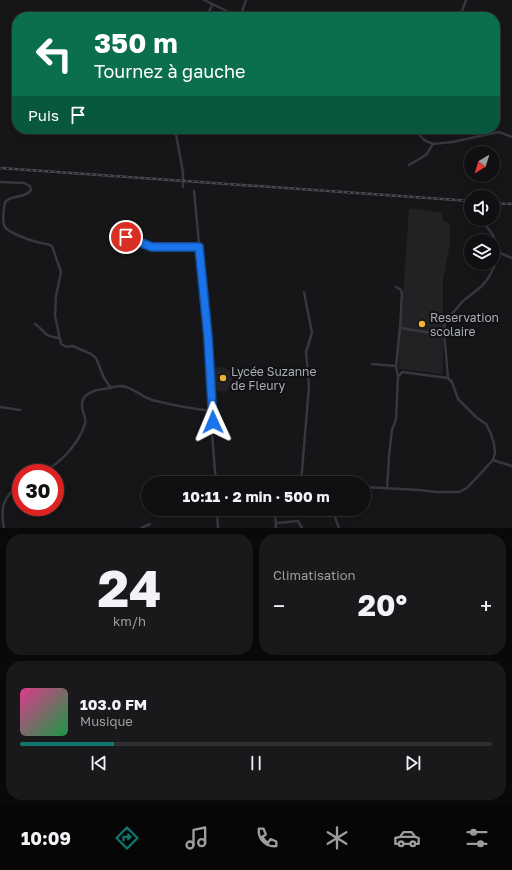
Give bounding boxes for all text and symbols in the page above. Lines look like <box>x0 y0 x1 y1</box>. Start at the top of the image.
text: 350 m <box>94 26 178 59</box>
icon: left <box>28 28 80 80</box>
text: Tournez à gauche <box>94 60 246 82</box>
icon: arrive <box>67 104 89 126</box>
text: Puis <box>28 106 59 124</box>
north arrow <box>464 146 500 182</box>
map controls <box>464 146 500 270</box>
button: sound <box>464 190 500 226</box>
pin <box>109 220 143 254</box>
icon: arrive <box>115 226 137 248</box>
button: layers <box>464 234 500 270</box>
place label: Reservation scolaire <box>430 310 499 339</box>
marker: Reservation scolaire <box>417 319 427 329</box>
place label: Lycée Suzanne de Fleury <box>231 364 316 393</box>
marker: Lycée Suzanne de Fleury <box>218 373 228 383</box>
position arrow <box>192 401 234 443</box>
speed limit sign: 30 <box>12 464 64 516</box>
text: 10:11 · 2 min · 500 m <box>182 487 330 505</box>
text: 24 <box>97 556 162 618</box>
text: Climatisation <box>273 567 355 583</box>
text: 20° <box>358 587 407 623</box>
text: − <box>273 592 285 619</box>
text: + <box>480 592 492 619</box>
text: km/h <box>113 613 146 629</box>
text: 103.0 FM <box>80 695 147 713</box>
text: Musique <box>80 713 133 729</box>
icon: previous <box>88 752 110 774</box>
icon: pause <box>245 752 267 774</box>
icon: next <box>402 752 424 774</box>
icon: directions <box>113 824 141 852</box>
icon: music <box>183 824 211 852</box>
icon: phone <box>253 824 281 852</box>
icon: climate <box>323 824 351 852</box>
icon: car <box>393 824 421 852</box>
icon: filters <box>463 824 491 852</box>
text: 10:09 <box>21 827 71 849</box>

